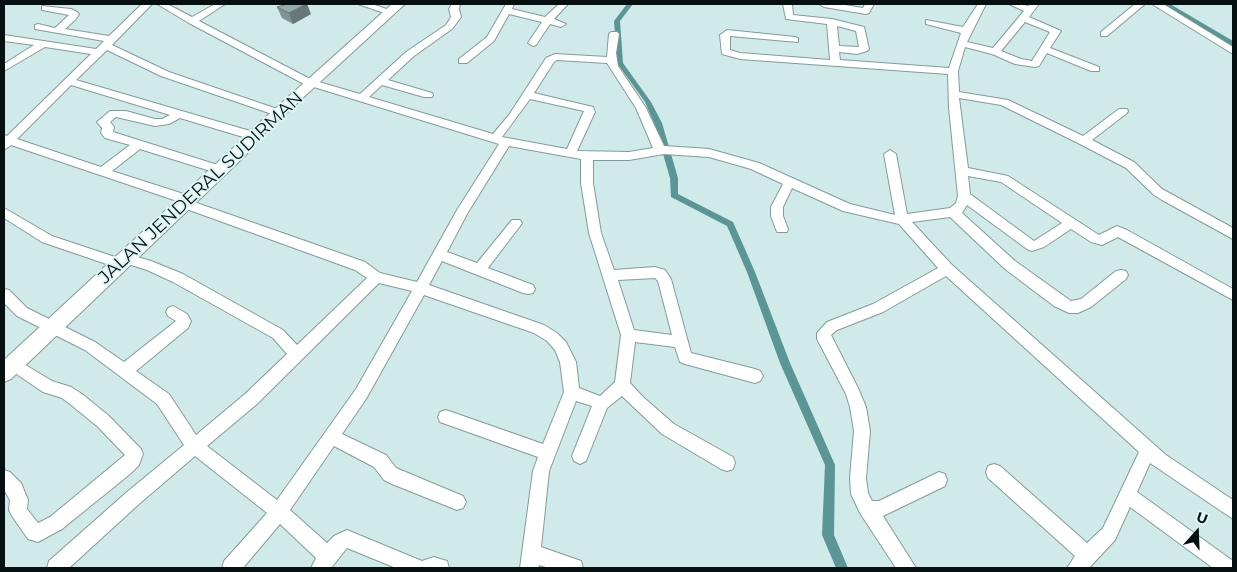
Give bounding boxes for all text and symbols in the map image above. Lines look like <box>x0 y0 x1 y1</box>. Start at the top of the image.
street label: JALAN JENDERAL SUDIRMAN <box>94 87 308 289</box>
north arrow <box>1172 507 1222 557</box>
text: U <box>1194 508 1210 528</box>

